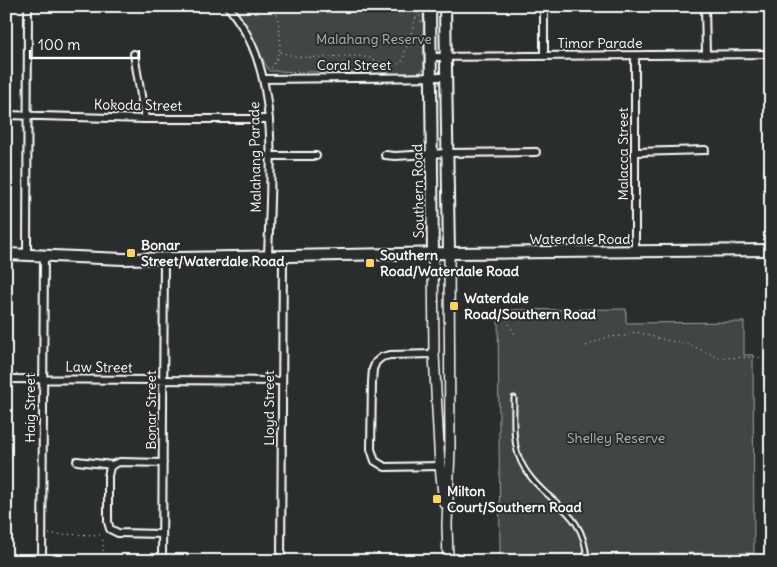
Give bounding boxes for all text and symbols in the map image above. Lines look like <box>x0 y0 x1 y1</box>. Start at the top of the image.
scale bar <box>30 28 139 60</box>
park label: Malahang Reserve <box>316 30 432 48</box>
street label: Timor Parade <box>558 34 642 52</box>
text: 100 m <box>38 35 80 54</box>
street label: Coral Street <box>317 56 391 74</box>
street label: Kokoda Street <box>94 95 183 115</box>
street label: Malahang Parade <box>245 101 265 213</box>
street label: Malacca Street <box>614 107 632 201</box>
street label: Southern Road <box>408 144 428 238</box>
street label: Waterdale Road <box>530 230 631 248</box>
place label: Bonar Street/Waterdale Road <box>141 236 285 270</box>
place label: Southern Road/Waterdale Road <box>380 246 520 280</box>
marker: Bonar Street/Waterdale Road <box>125 247 137 259</box>
marker: Southern Road/Waterdale Road <box>364 257 376 269</box>
place label: Waterdale Road/Southern Road <box>464 289 597 323</box>
marker: Waterdale Road/Southern Road <box>448 300 460 312</box>
street label: Law Street <box>65 357 133 377</box>
street label: Bonar Street <box>142 370 160 450</box>
street label: Lloyd Street <box>260 370 278 446</box>
street label: Haig Street <box>21 373 39 443</box>
park label: Shelley Reserve <box>567 429 665 447</box>
place label: Milton Court/Southern Road <box>447 482 583 516</box>
marker: Milton Court/Southern Road <box>431 493 443 505</box>

